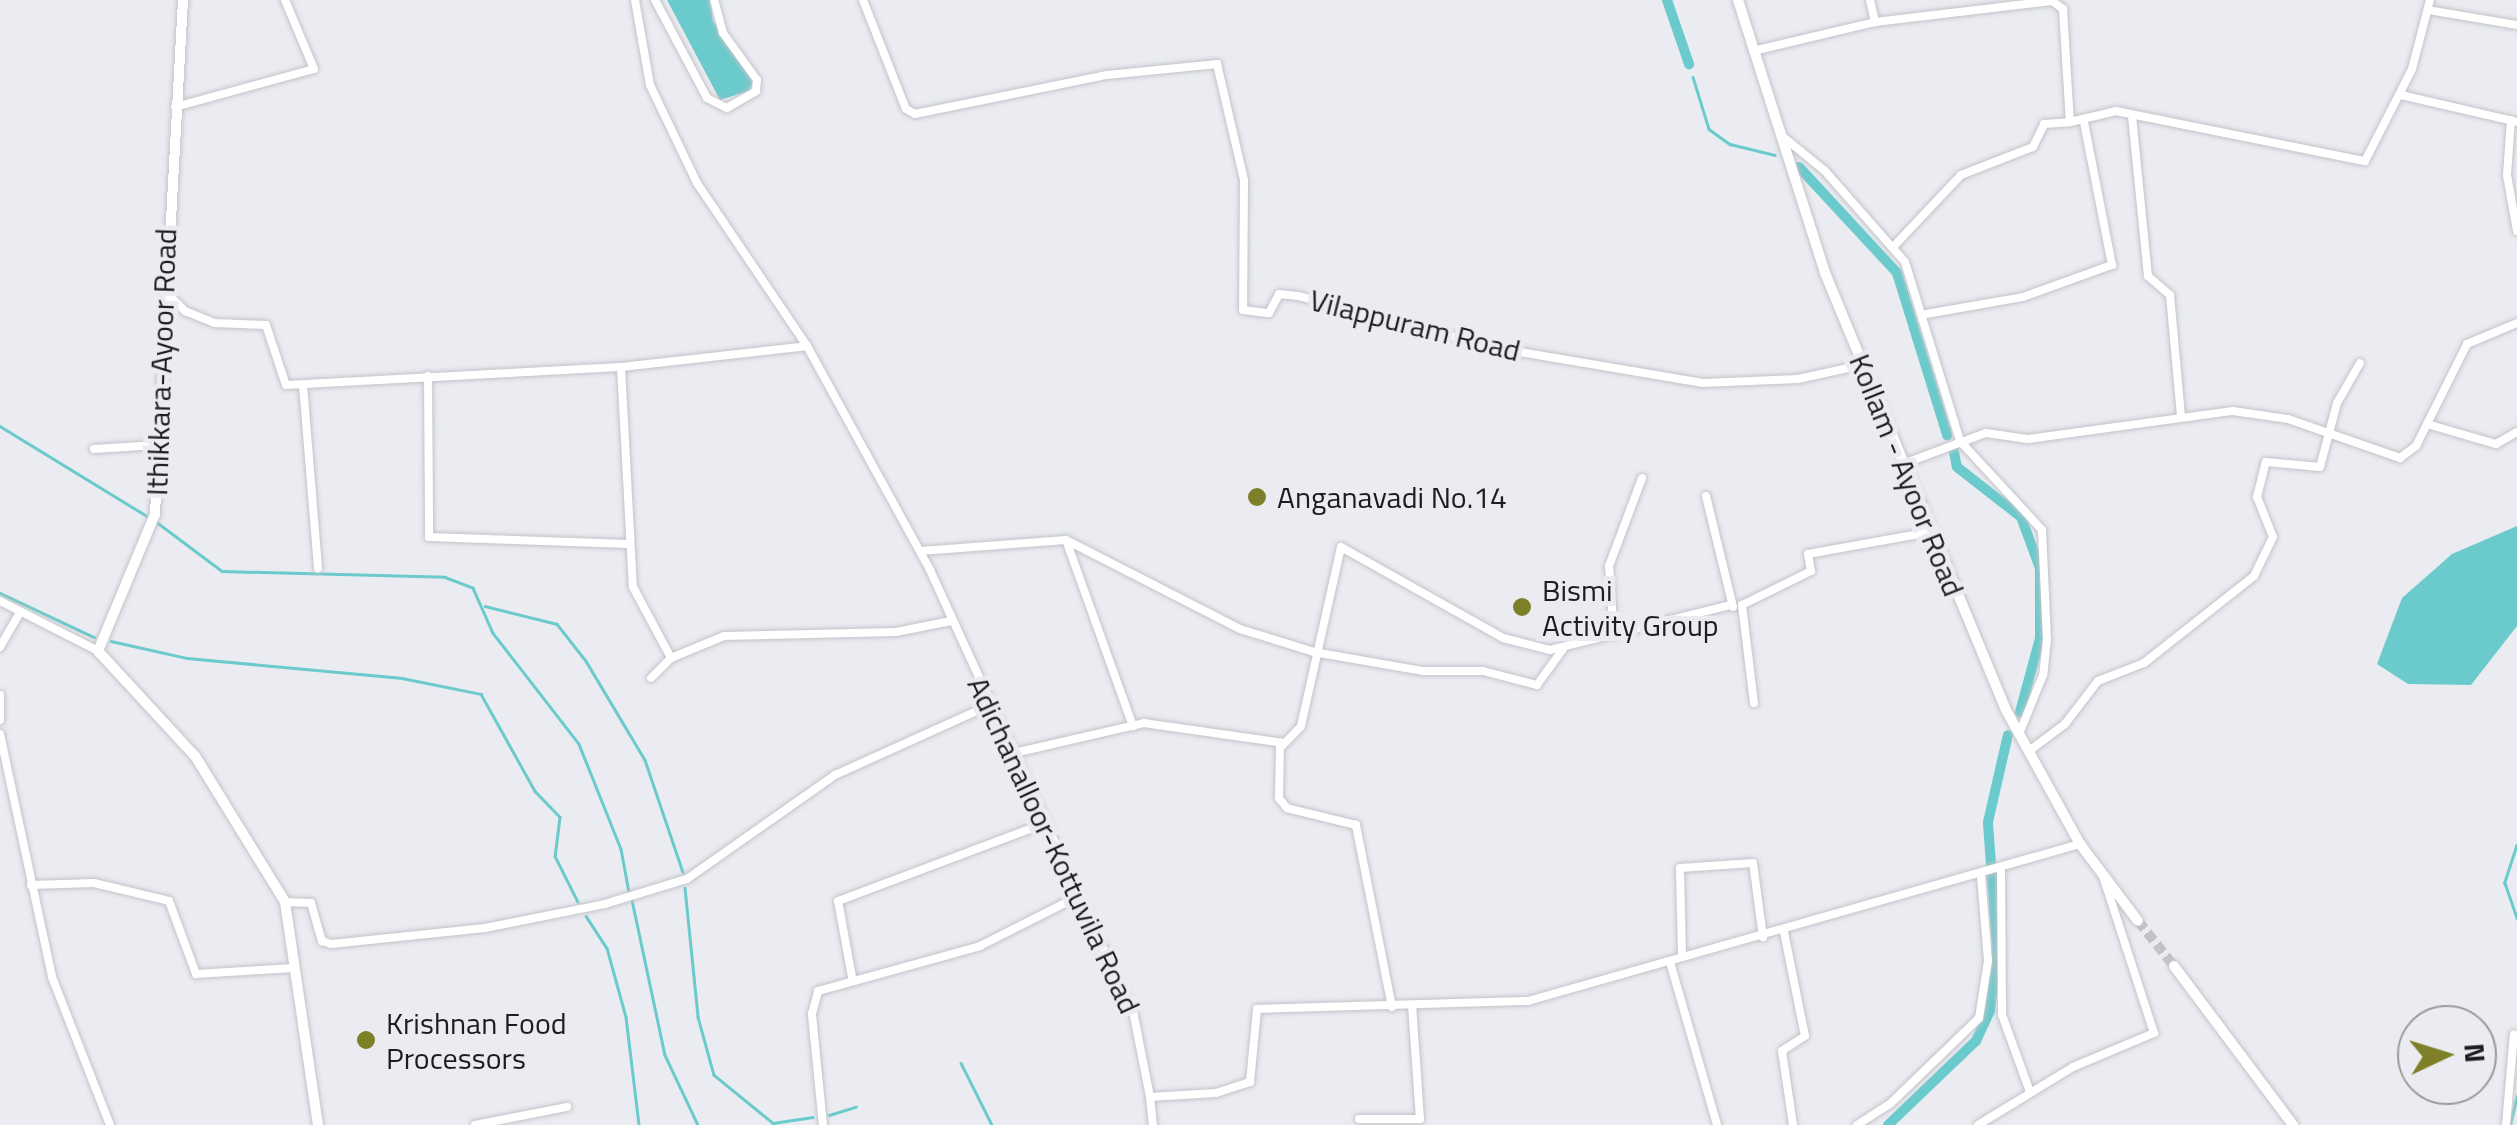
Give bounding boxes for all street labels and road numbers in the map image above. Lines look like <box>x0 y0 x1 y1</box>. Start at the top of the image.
street label: Ithikkara-Ayoor Road <box>138 228 184 496</box>
street label: Vilappuram Road <box>1306 281 1524 369</box>
street label: Kollam - Ayoor Road <box>1842 349 1972 601</box>
street label: Adichanalloor-Kottuvila Road <box>960 671 1148 1019</box>

